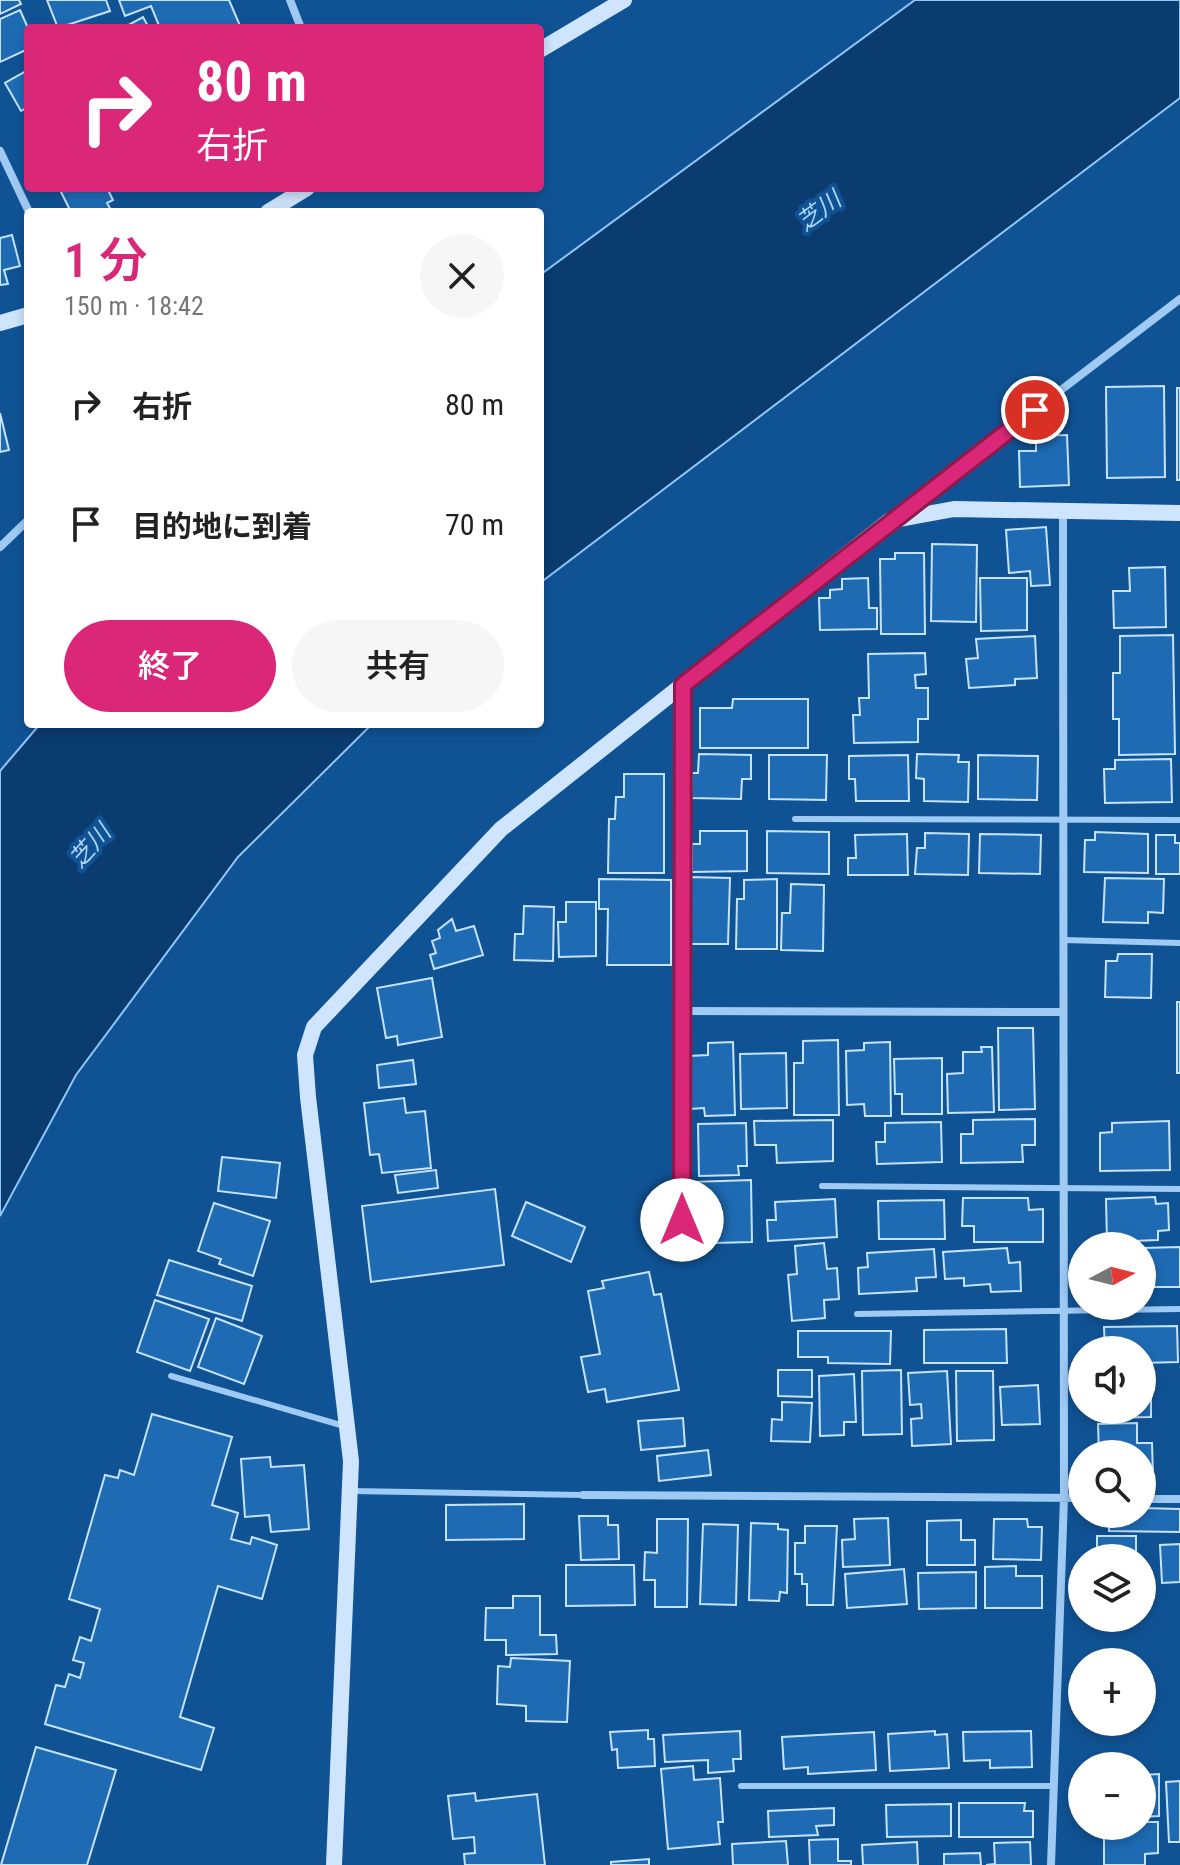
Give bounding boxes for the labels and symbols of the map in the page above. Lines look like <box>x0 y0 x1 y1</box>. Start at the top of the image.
water label: 芝川 <box>791 184 849 237</box>
pin <box>1001 376 1069 444</box>
water label: 芝川 <box>64 817 118 873</box>
position arrow <box>640 1178 724 1262</box>
north arrow <box>1068 1232 1156 1320</box>

